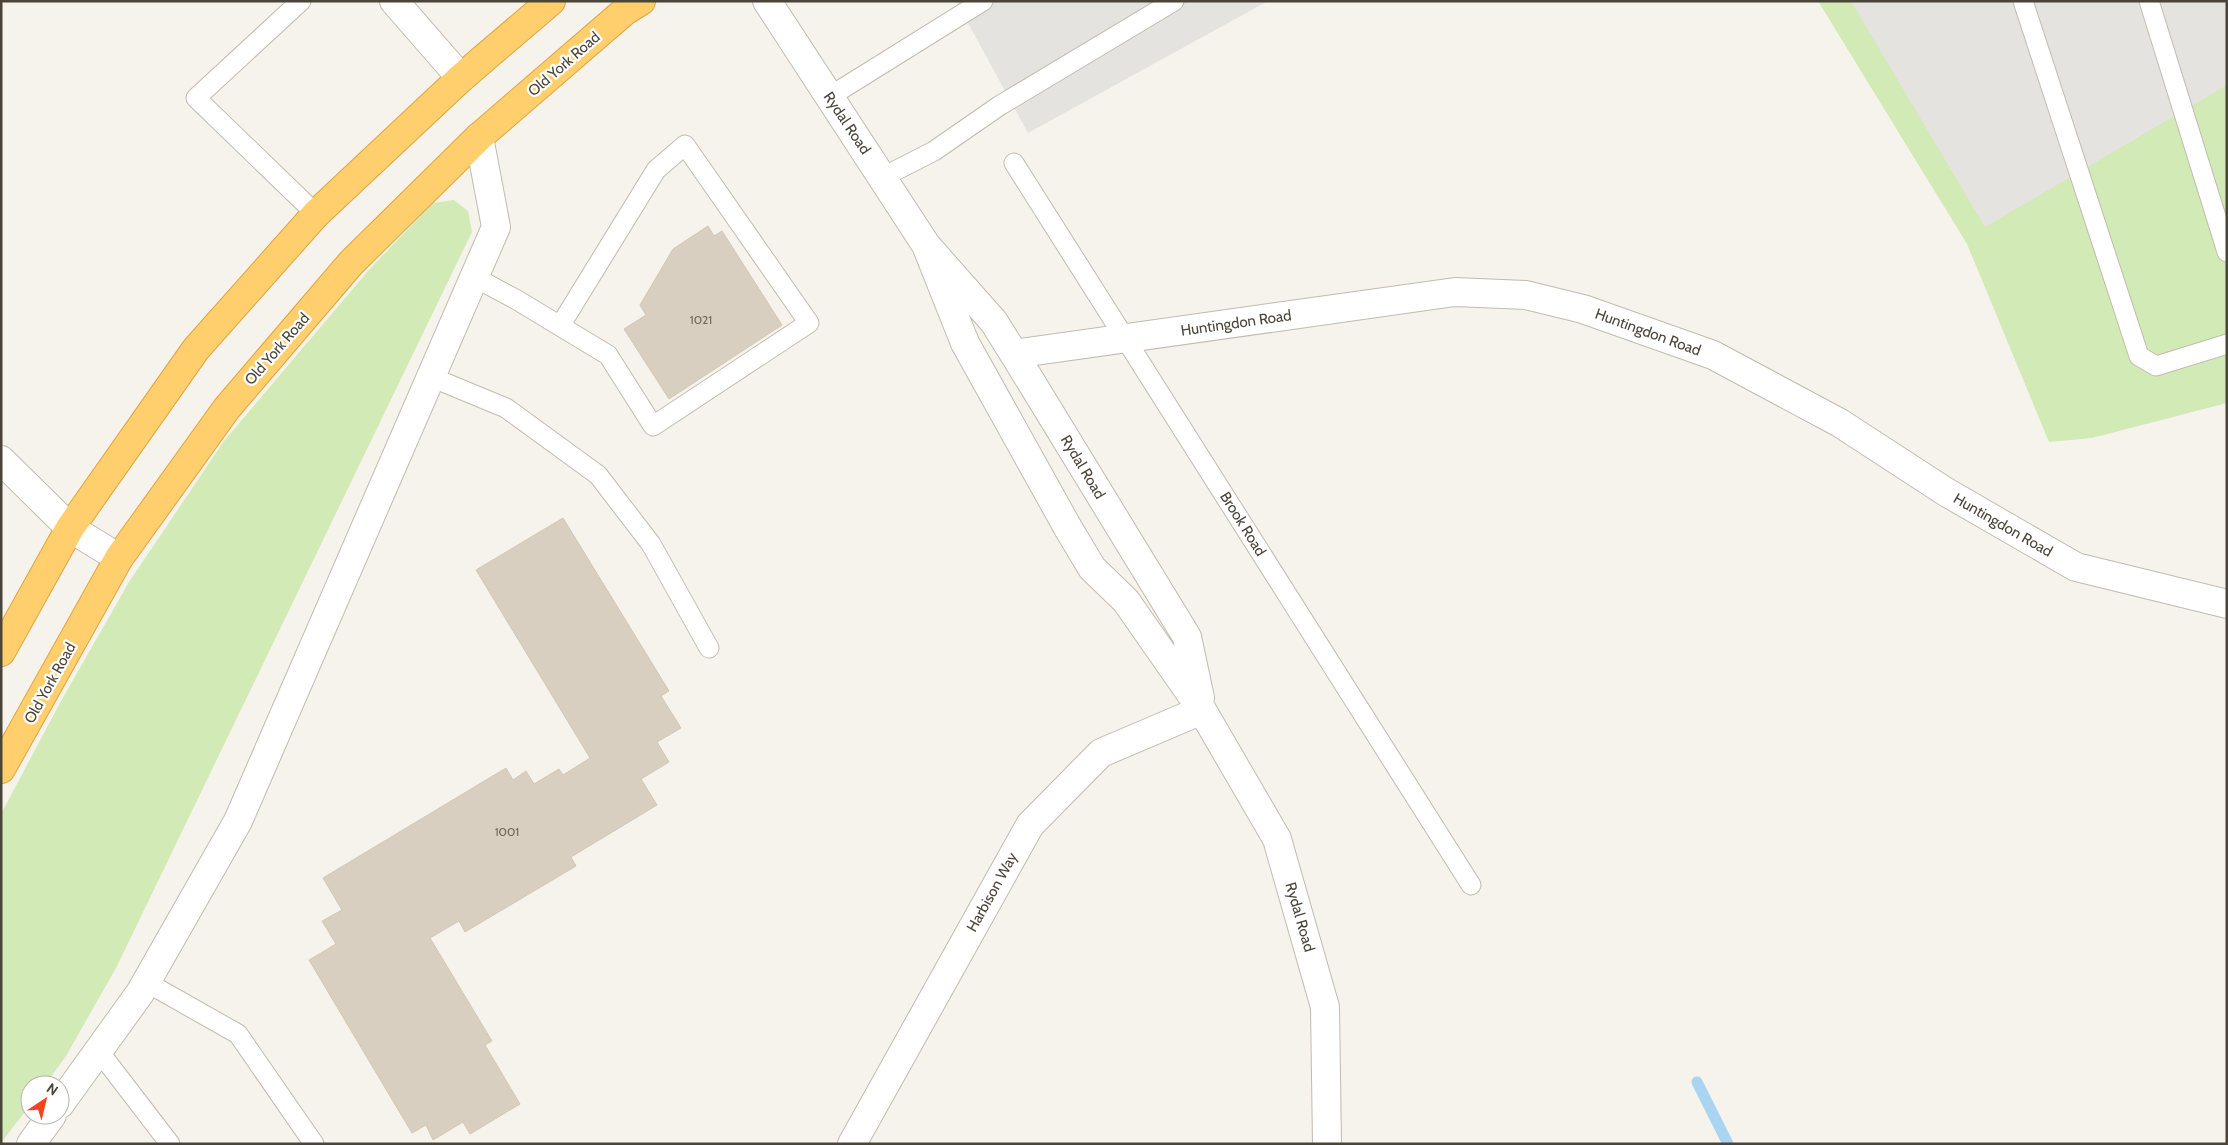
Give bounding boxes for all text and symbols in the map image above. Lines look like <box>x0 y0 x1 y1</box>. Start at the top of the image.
street label: Old York Road <box>524 28 604 100</box>
street label: Rydal Road <box>820 88 874 158</box>
street label: Huntingdon Road <box>1593 304 1703 360</box>
street label: Huntingdon Road <box>1180 306 1292 340</box>
street label: Old York Road <box>241 309 313 389</box>
house number: 1021 <box>690 312 712 327</box>
street label: Rydal Road <box>1057 432 1109 502</box>
street label: Brook Road <box>1216 488 1270 560</box>
street label: Huntingdon Road <box>1950 489 2056 561</box>
street label: Old York Road <box>20 640 80 726</box>
house number: 1001 <box>495 824 519 839</box>
street label: Harbison Way <box>963 849 1021 935</box>
street label: Rydal Road <box>1282 880 1318 954</box>
north arrow <box>20 1075 70 1125</box>
text: N <box>43 1079 62 1100</box>

